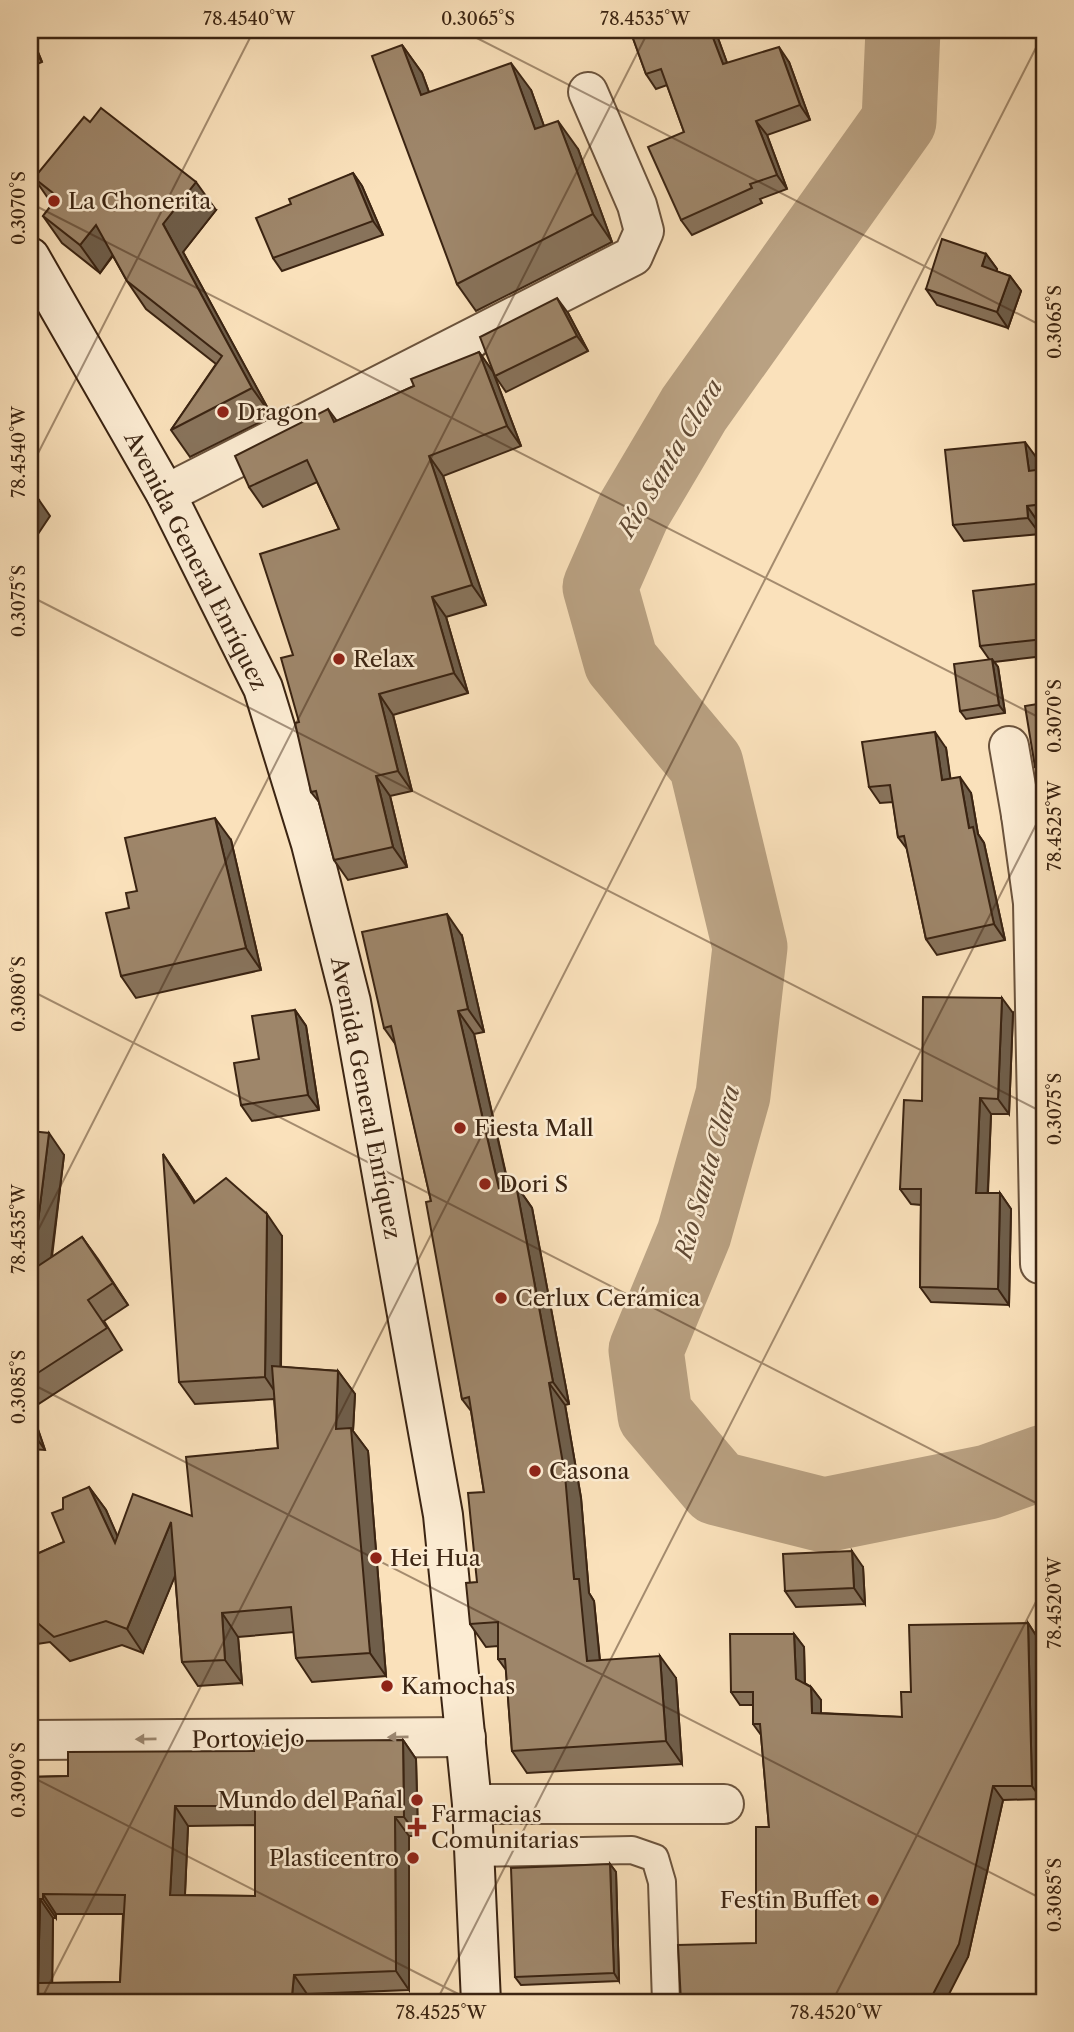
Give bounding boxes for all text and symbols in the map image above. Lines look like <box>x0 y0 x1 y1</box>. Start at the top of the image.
text: 78.4540°W <box>203 8 296 30</box>
text: 0.3065°S <box>441 8 515 30</box>
text: 78.4535°W <box>600 8 691 30</box>
text: 0.3070°S <box>8 171 30 245</box>
place label: La Chonerita <box>68 187 212 215</box>
marker: La Chonerita <box>46 193 62 209</box>
text: 0.3065°S <box>1044 285 1066 359</box>
water label: Río Santa Clara <box>610 374 729 544</box>
place label: Dragon <box>237 398 318 426</box>
marker: Dragon <box>215 404 231 420</box>
text: 78.4540°W <box>8 405 30 498</box>
street label: Avenida General Enríquez <box>118 426 274 695</box>
text: 0.3075°S <box>8 565 30 637</box>
place label: Relax <box>353 645 416 673</box>
marker: Relax <box>331 651 347 667</box>
text: 0.3070°S <box>1044 679 1066 753</box>
text: 78.4525°W <box>1044 780 1066 871</box>
street label: Avenida General Enríquez <box>325 954 407 1241</box>
text: 0.3080°S <box>8 956 30 1032</box>
text: 0.3075°S <box>1044 1073 1066 1145</box>
water label: Río Santa Clara <box>668 1082 746 1264</box>
place label: Fiesta Mall <box>474 1114 594 1142</box>
marker: Fiesta Mall <box>452 1120 468 1136</box>
place label: Dori S <box>499 1170 568 1198</box>
marker: Dori S <box>477 1176 493 1192</box>
text: 78.4535°W <box>8 1183 30 1274</box>
place label: Cerlux Cerámica <box>515 1284 701 1312</box>
marker: Cerlux Cerámica <box>493 1290 509 1306</box>
text: 0.3085°S <box>8 1350 30 1424</box>
place label: Casona <box>549 1457 630 1485</box>
marker: Casona <box>527 1463 543 1479</box>
place label: Hei Hua <box>390 1544 482 1572</box>
marker: Hei Hua <box>368 1550 384 1566</box>
text: 78.4520°W <box>1044 1556 1066 1649</box>
place label: Kamochas <box>401 1672 515 1700</box>
marker: Kamochas <box>379 1678 395 1694</box>
street label: Portoviejo <box>191 1724 305 1754</box>
one-way arrow <box>387 1731 409 1743</box>
one-way arrow <box>135 1734 157 1745</box>
text: 0.3090°S <box>8 1742 30 1818</box>
place label: Mundo del Pañal <box>217 1786 403 1814</box>
marker: Mundo del Pañal <box>409 1792 425 1808</box>
place label: Farmacias Comunitarias <box>431 1800 579 1854</box>
marker: Farmacias Comunitarias <box>409 1819 425 1835</box>
place label: Plasticentro <box>269 1844 399 1872</box>
marker: Plasticentro <box>405 1850 421 1866</box>
text: 0.3085°S <box>1044 1858 1066 1932</box>
place label: Festin Buffet <box>720 1886 859 1914</box>
marker: Festin Buffet <box>865 1892 881 1908</box>
text: 78.4525°W <box>396 2002 487 2024</box>
text: 78.4520°W <box>790 2002 883 2024</box>

